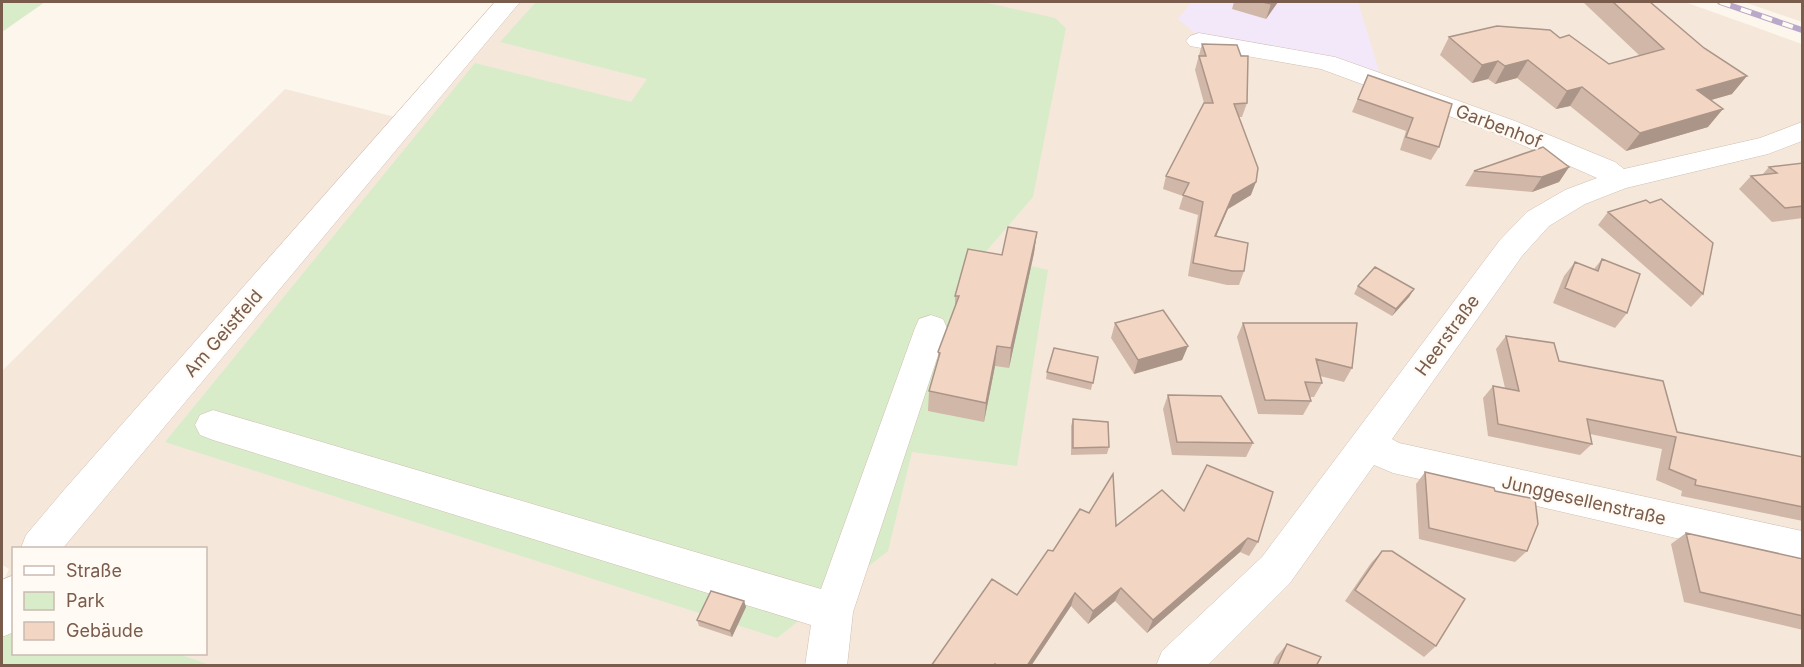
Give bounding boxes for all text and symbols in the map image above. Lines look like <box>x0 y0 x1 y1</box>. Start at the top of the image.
street label: Garbenhof <box>1453 100 1545 152</box>
street label: Am Geistfeld <box>179 285 267 381</box>
street label: Heerstraße <box>1411 290 1483 380</box>
street label: Junggesellenstraße <box>1500 471 1668 529</box>
legend <box>12 547 207 655</box>
text: Straße <box>66 560 122 581</box>
text: Park <box>66 590 105 611</box>
text: Gebäude <box>66 620 143 641</box>

